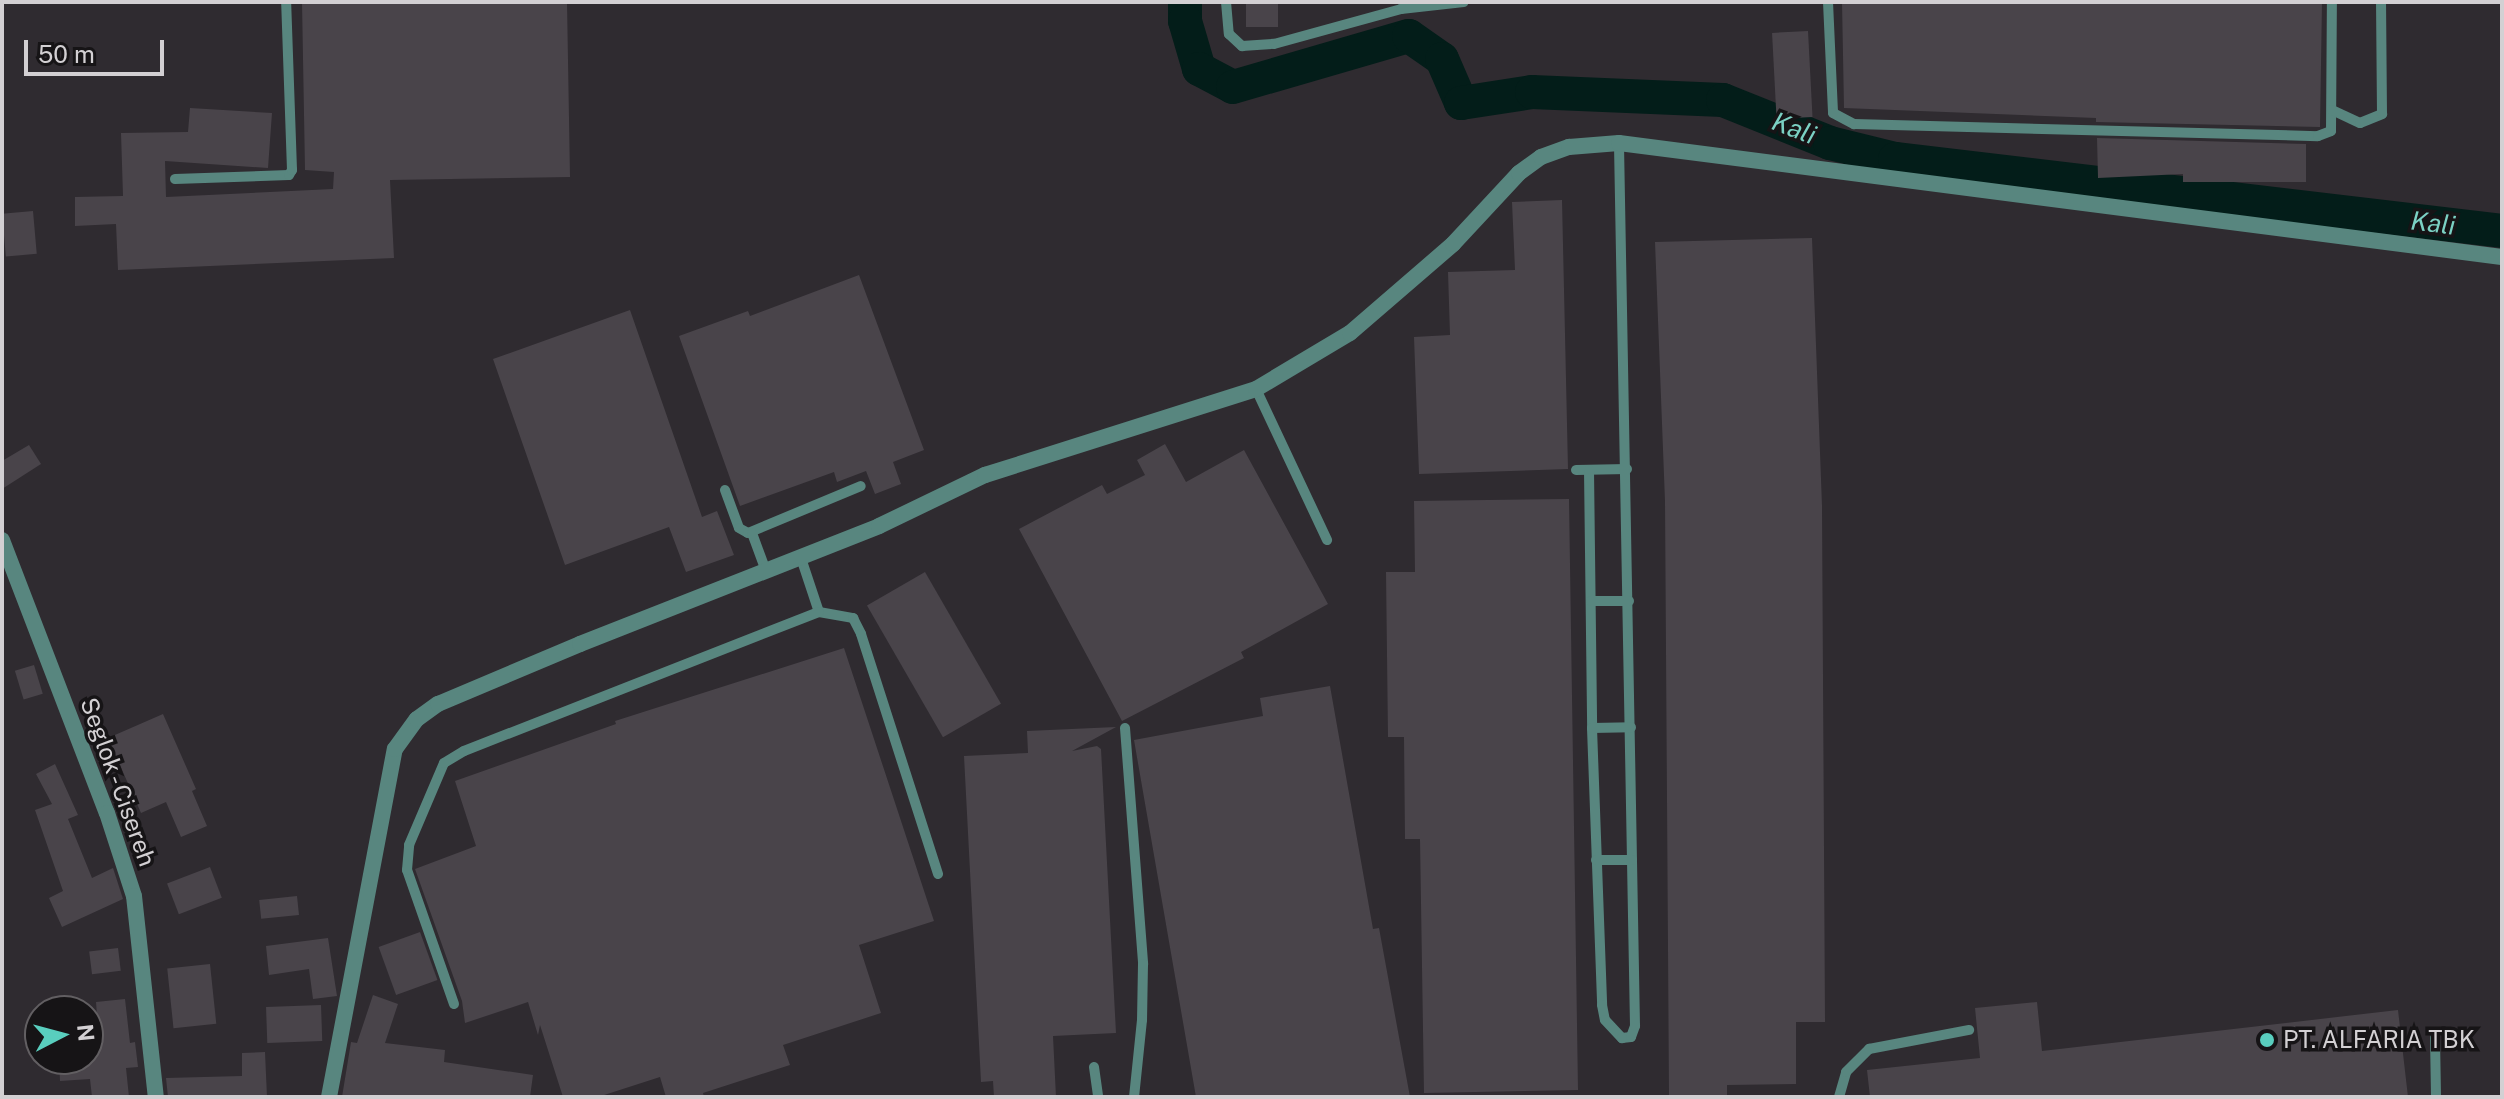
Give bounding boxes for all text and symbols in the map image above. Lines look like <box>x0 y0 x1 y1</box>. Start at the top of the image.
scale bar <box>28 24 168 74</box>
text: 50 m <box>38 40 95 68</box>
water label: Kali <box>1768 105 1820 151</box>
water label: Kali <box>2409 205 2457 241</box>
street label: Seglok - Cisereh <box>73 691 163 873</box>
north arrow <box>24 995 104 1075</box>
text: N <box>72 1023 100 1043</box>
place label: PT. ALFARIA TBK <box>2283 1026 2475 1054</box>
marker: PT. ALFARIA TBK <box>2258 1031 2276 1049</box>

